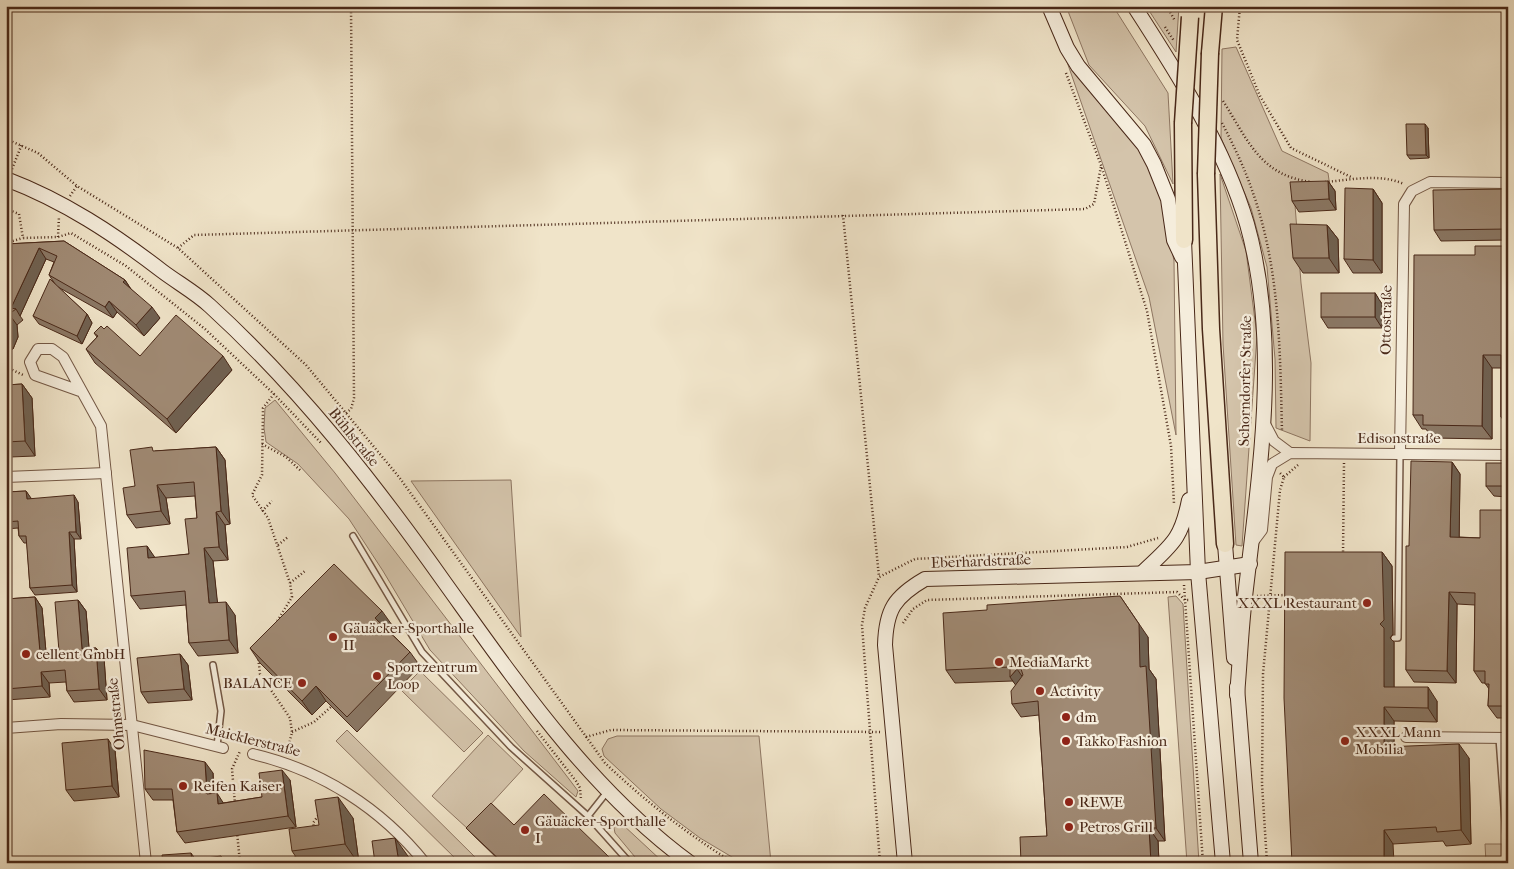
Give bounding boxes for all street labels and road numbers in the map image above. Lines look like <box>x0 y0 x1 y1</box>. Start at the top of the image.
street label: Ottostraße <box>1376 284 1396 355</box>
street label: Schorndorfer Straße <box>1235 315 1255 447</box>
street label: Bühlstraße <box>325 404 384 471</box>
street label: Edisonstraße <box>1357 429 1441 447</box>
street label: Eberhardstraße <box>931 550 1032 572</box>
street label: Ohmstraße <box>103 676 129 751</box>
street label: Maicklerstraße <box>204 720 303 761</box>

